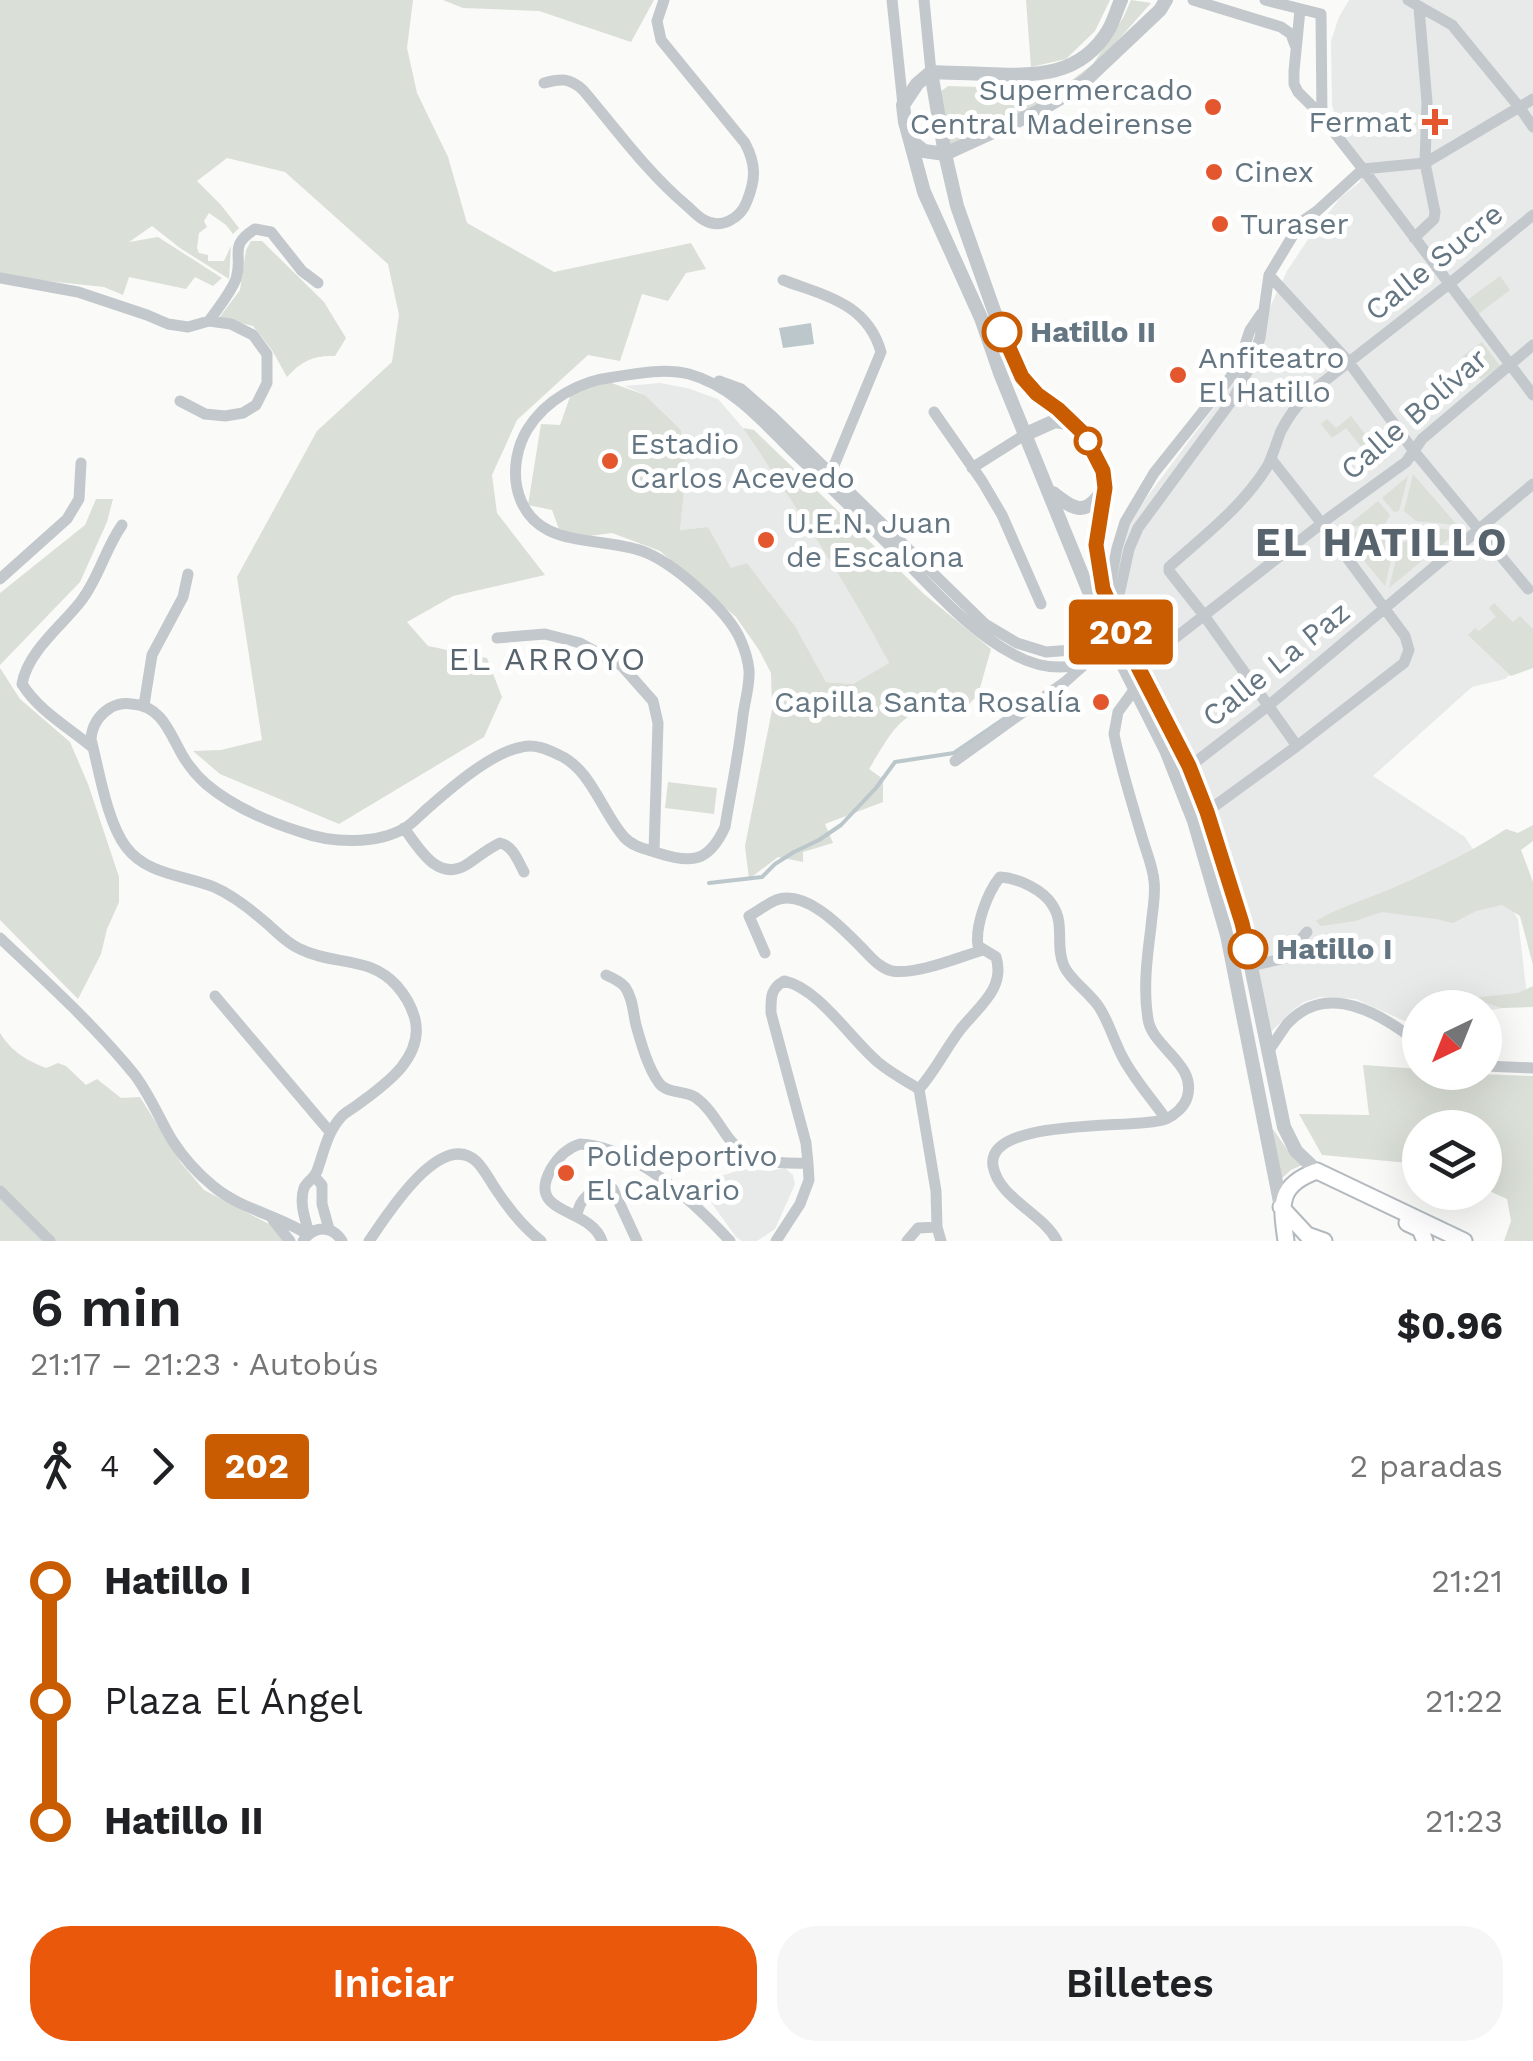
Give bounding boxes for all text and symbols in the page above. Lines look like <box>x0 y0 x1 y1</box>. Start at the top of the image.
place label: Supermercado Central Madeirense <box>910 72 1193 141</box>
marker: Supermercado Central Madeirense <box>1202 96 1224 118</box>
place label: Fermat <box>1308 104 1412 139</box>
marker: Fermat <box>1422 109 1448 135</box>
place label: Cinex <box>1234 154 1314 189</box>
marker: Cinex <box>1203 161 1225 183</box>
street label: Calle Sucre <box>1358 195 1510 328</box>
place label: Turaser <box>1240 206 1349 241</box>
marker: Turaser <box>1209 213 1231 235</box>
marker: Hatillo II <box>983 313 1021 351</box>
place label: Hatillo II <box>1030 314 1156 349</box>
place label: Anfiteatro El Hatillo <box>1198 340 1345 409</box>
street label: Calle Bolívar <box>1333 341 1494 487</box>
marker: Anfiteatro El Hatillo <box>1167 364 1189 386</box>
place label: Estadio Carlos Acevedo <box>630 426 855 495</box>
unlabelled marker <box>1075 428 1101 454</box>
marker: Estadio Carlos Acevedo <box>599 450 621 472</box>
place label: U.E.N. Juan de Escalona <box>786 505 964 574</box>
district label: EL HATILLO <box>1255 519 1509 566</box>
marker: U.E.N. Juan de Escalona <box>755 529 777 551</box>
street label: Calle La Paz <box>1195 594 1356 734</box>
line badge: 202 <box>1064 600 1178 664</box>
text: 202 <box>1089 611 1153 653</box>
district label: EL ARROYO <box>448 640 648 678</box>
place label: Capilla Santa Rosalía <box>774 684 1081 719</box>
marker: Capilla Santa Rosalía <box>1090 691 1112 713</box>
marker: Hatillo I <box>1229 930 1267 968</box>
place label: Hatillo I <box>1276 931 1393 966</box>
north arrow <box>1402 990 1502 1090</box>
map controls <box>1402 990 1502 1210</box>
button: layers <box>1402 1110 1502 1210</box>
place label: Polideportivo El Calvario <box>586 1138 778 1207</box>
marker: Polideportivo El Calvario <box>555 1162 577 1184</box>
text: 6 min <box>30 1275 182 1339</box>
text: $0.96 <box>1397 1304 1503 1348</box>
text: 21:17 – 21:23 · Autobús <box>30 1345 379 1383</box>
icon: walk <box>30 1439 85 1494</box>
icon: forward <box>135 1439 190 1494</box>
text: 202 <box>225 1445 289 1487</box>
text: 4 <box>100 1447 120 1485</box>
text: 2 paradas <box>1349 1447 1503 1485</box>
text: Hatillo I <box>104 1559 252 1603</box>
text: 21:21 <box>1431 1562 1503 1600</box>
text: Plaza El Ángel <box>104 1679 363 1723</box>
text: 21:22 <box>1425 1682 1503 1720</box>
text: Hatillo II <box>104 1799 264 1843</box>
text: 21:23 <box>1425 1802 1503 1840</box>
button: Iniciar <box>30 1926 757 2041</box>
button: Billetes <box>777 1926 1503 2041</box>

